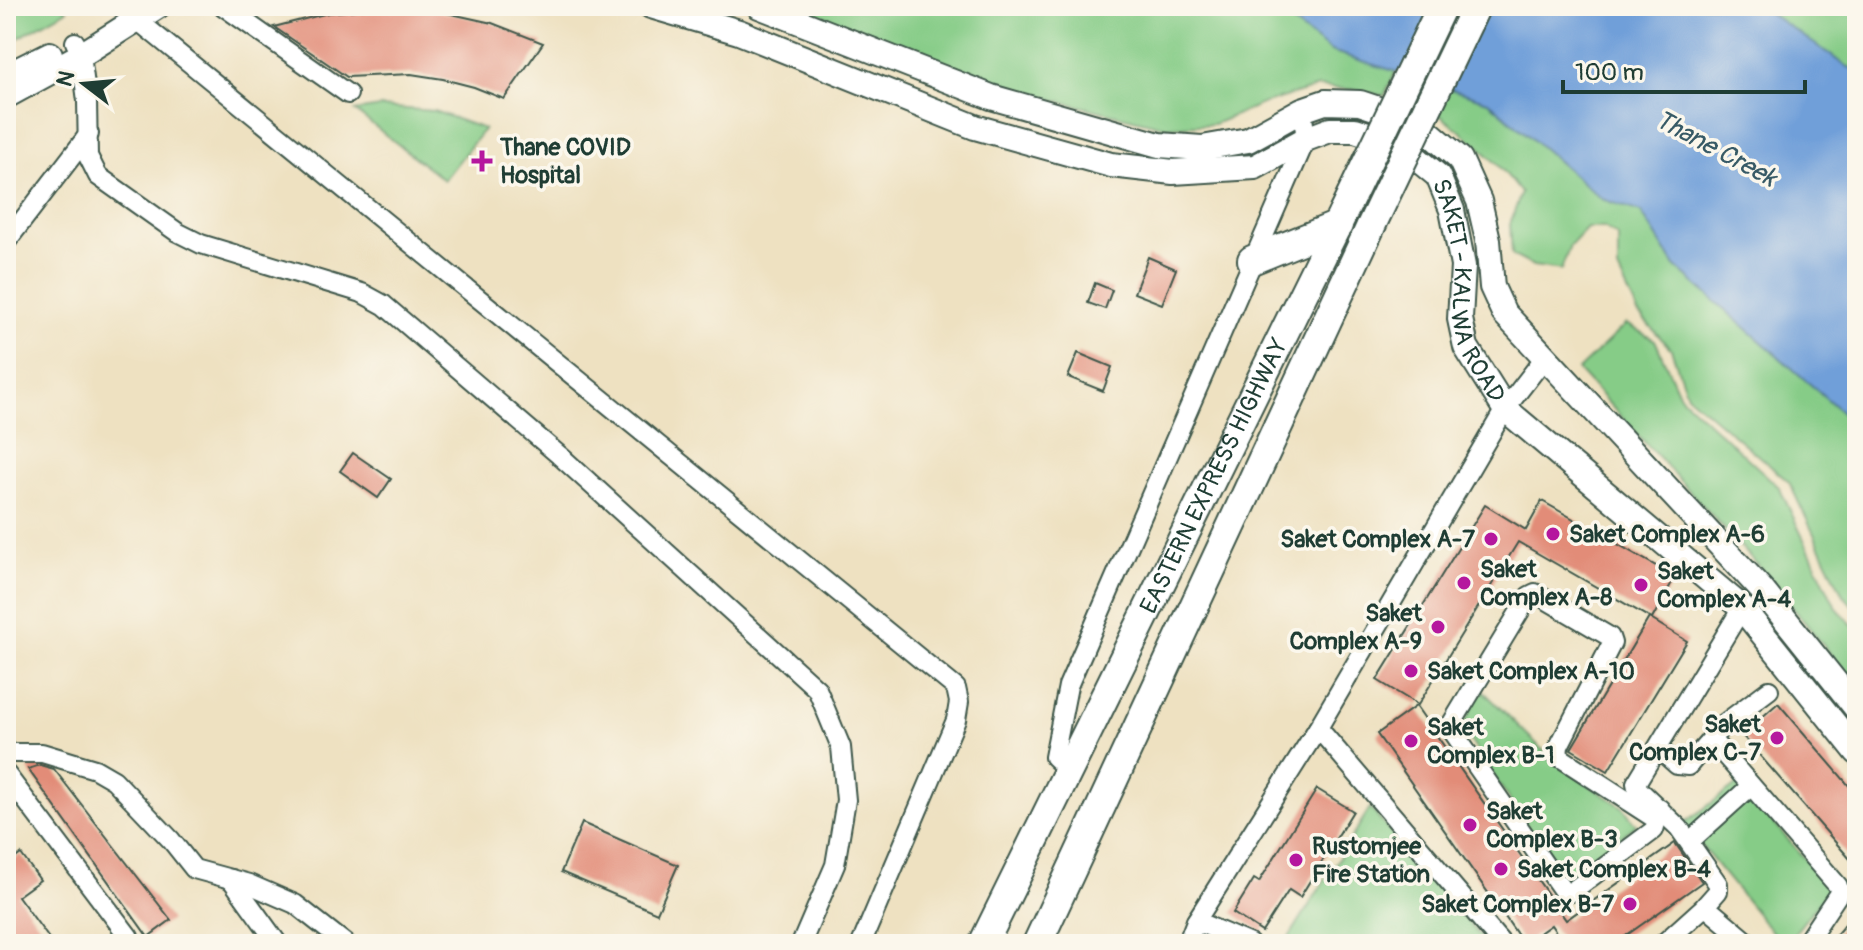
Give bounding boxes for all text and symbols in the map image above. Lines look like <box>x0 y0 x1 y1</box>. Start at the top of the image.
north arrow <box>44 44 124 124</box>
scale bar <box>1563 44 1805 94</box>
text: 100 m <box>1575 58 1644 87</box>
text: N <box>50 68 81 90</box>
water label: Thane Creek <box>1650 104 1783 195</box>
place label: Thane COVID Hospital <box>499 133 631 190</box>
marker: Thane COVID Hospital <box>471 150 493 172</box>
street label: SAKET - KALWA ROAD <box>1426 175 1511 408</box>
street label: EASTERN EXPRESS HIGHWAY <box>1134 333 1294 618</box>
place label: Saket Complex A-6 <box>1569 520 1765 549</box>
place label: Saket Complex A-7 <box>1280 525 1475 554</box>
marker: Saket Complex A-6 <box>1544 525 1562 543</box>
marker: Saket Complex A-7 <box>1482 530 1500 548</box>
place label: Saket Complex A-8 <box>1480 555 1612 612</box>
place label: Saket Complex A-4 <box>1657 557 1791 614</box>
marker: Saket Complex A-8 <box>1455 574 1473 592</box>
marker: Saket Complex A-4 <box>1632 576 1650 594</box>
place label: Saket Complex A-9 <box>1289 599 1423 656</box>
marker: Saket Complex A-9 <box>1429 618 1447 636</box>
place label: Saket Complex A-10 <box>1427 657 1635 686</box>
marker: Saket Complex A-10 <box>1402 662 1420 680</box>
place label: Saket Complex C-7 <box>1629 710 1762 767</box>
place label: Saket Complex B-1 <box>1427 713 1555 770</box>
marker: Saket Complex C-7 <box>1768 729 1786 747</box>
marker: Saket Complex B-1 <box>1402 732 1420 750</box>
place label: Saket Complex B-3 <box>1486 797 1618 854</box>
marker: Saket Complex B-3 <box>1461 816 1479 834</box>
place label: Rustomjee Fire Station <box>1312 832 1430 889</box>
marker: Rustomjee Fire Station <box>1287 851 1305 869</box>
place label: Saket Complex B-4 <box>1517 855 1711 884</box>
marker: Saket Complex B-4 <box>1492 860 1510 878</box>
place label: Saket Complex B-7 <box>1421 890 1614 919</box>
marker: Saket Complex B-7 <box>1621 895 1639 913</box>

